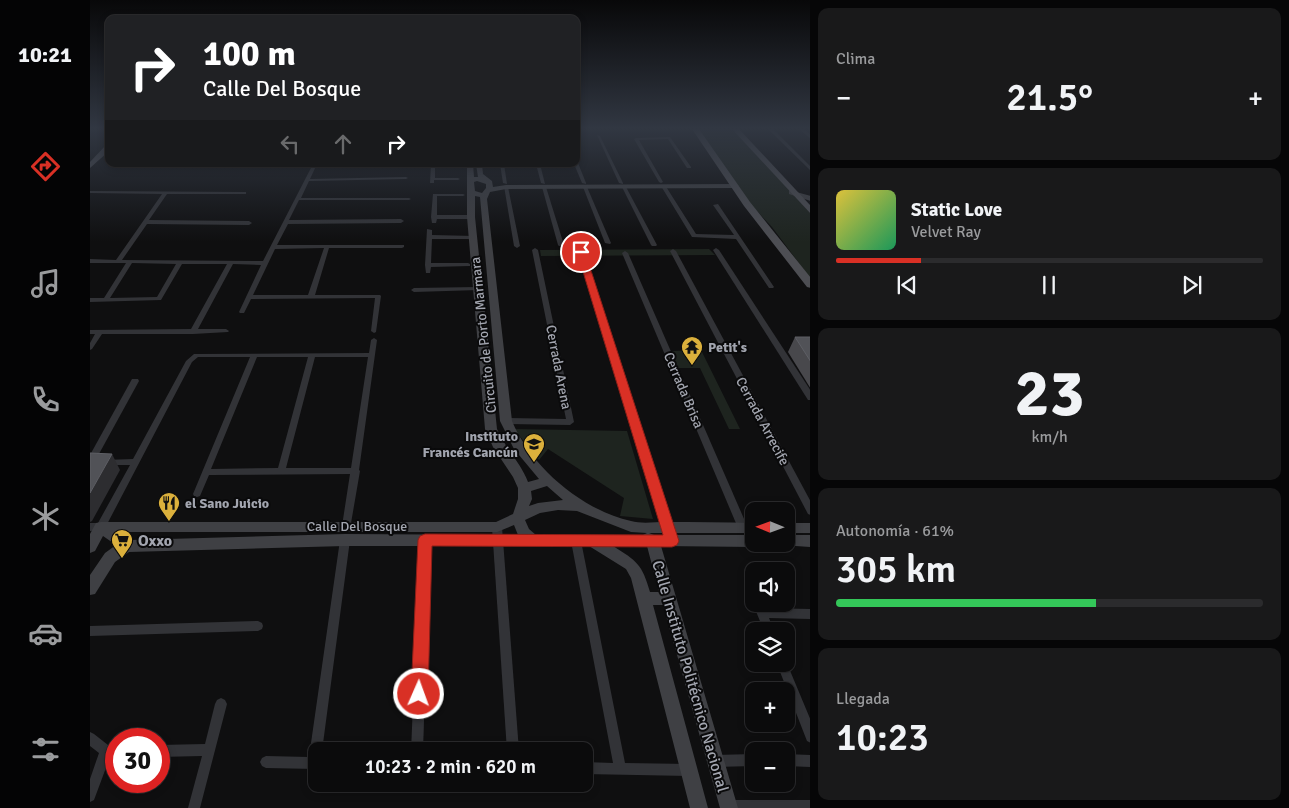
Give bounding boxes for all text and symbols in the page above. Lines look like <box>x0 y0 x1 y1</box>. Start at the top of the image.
text: 100 m <box>203 32 296 75</box>
icon: right <box>120 35 185 100</box>
text: 10:21 <box>18 41 72 68</box>
text: Clima <box>836 49 875 69</box>
text: 21.5° <box>1006 74 1093 121</box>
text: Calle Del Bosque <box>203 75 361 102</box>
text: − <box>836 81 851 115</box>
text: + <box>1248 81 1263 115</box>
icon: left <box>276 130 304 158</box>
icon: ahead <box>329 130 357 158</box>
icon: right <box>382 130 410 158</box>
icon: directions <box>28 149 63 184</box>
text: Static Love <box>911 198 1002 222</box>
text: Velvet Ray <box>911 222 981 242</box>
pin <box>560 231 602 273</box>
icon: arrive <box>567 238 595 266</box>
street label: Circuito de Porto Marmara <box>467 256 500 414</box>
icon: music <box>28 266 63 301</box>
icon: previous <box>893 271 921 299</box>
icon: pause <box>1035 271 1063 299</box>
icon: next <box>1178 271 1206 299</box>
street label: Cerrada Arena <box>542 324 575 411</box>
temple icon: Petit's <box>680 335 704 366</box>
place label: Petit's <box>708 339 747 356</box>
street label: Cerrada Brisa <box>660 350 707 431</box>
text: 23 <box>1014 354 1085 434</box>
street label: Cerrada Arrecife <box>732 374 793 468</box>
icon: phone <box>28 382 63 417</box>
text: km/h <box>1031 427 1068 447</box>
place label: Instituto Francés Cancún <box>422 428 518 461</box>
school or university icon: Instituto Francés Cancún <box>522 432 546 463</box>
restaurant icon: el Sano Juicio <box>157 491 181 522</box>
place label: el Sano Juicio <box>185 495 269 512</box>
icon: climate <box>28 499 63 534</box>
north arrow <box>745 502 795 552</box>
map controls <box>745 502 795 792</box>
street label: Calle Del Bosque <box>307 518 407 535</box>
text: Autonomía · 61% <box>836 521 954 541</box>
supermarket icon: Oxxo <box>110 528 134 559</box>
place label: Oxxo <box>138 531 172 551</box>
text: 305 km <box>836 546 956 593</box>
street label: Calle Instituto Politécnico Nacional <box>647 558 733 795</box>
button: sound <box>745 562 795 612</box>
icon: car <box>28 616 63 651</box>
button: layers <box>745 622 795 672</box>
position arrow <box>392 667 444 719</box>
button: + <box>745 682 795 732</box>
text: Llegada <box>836 689 890 709</box>
text: 10:23 <box>836 714 929 761</box>
speed limit sign: 30 <box>105 728 170 793</box>
icon: filters <box>28 732 63 767</box>
button: − <box>745 742 795 792</box>
text: 10:23 · 2 min · 620 m <box>365 755 536 779</box>

